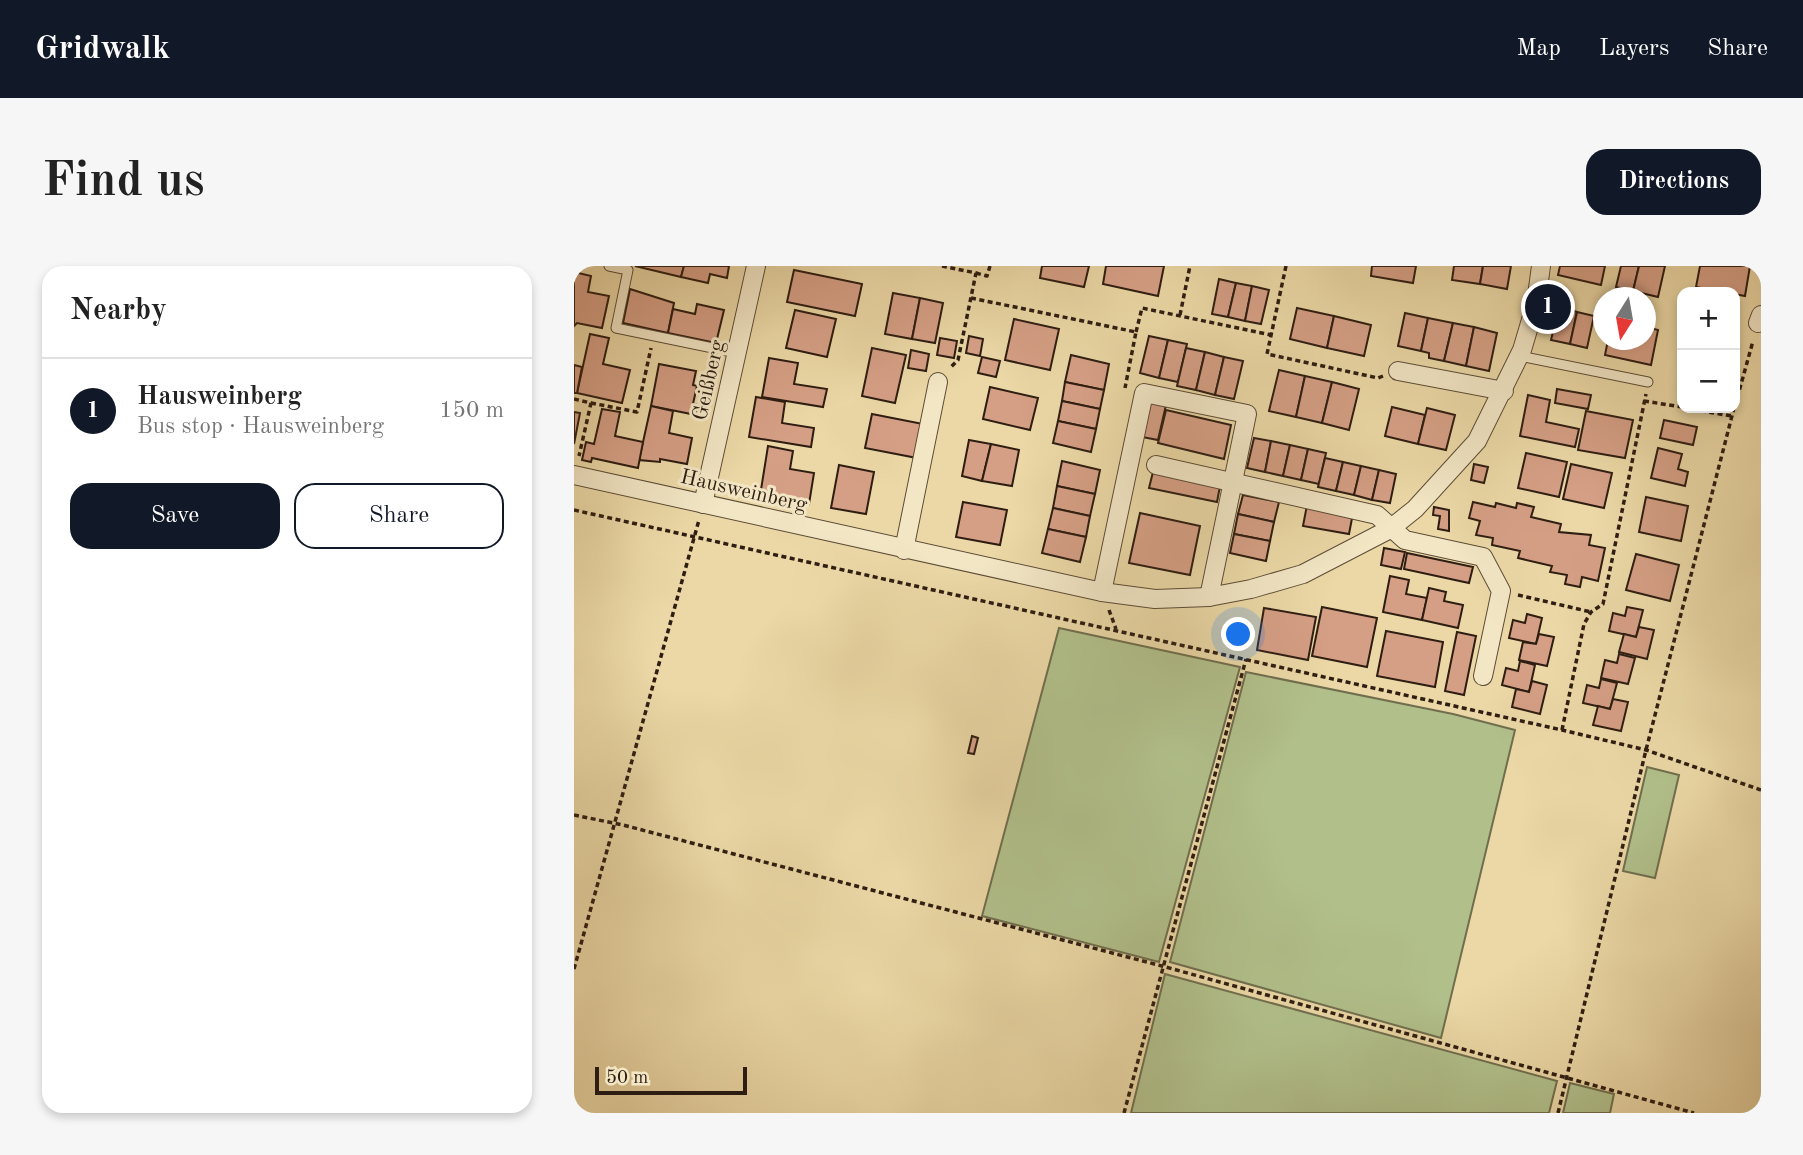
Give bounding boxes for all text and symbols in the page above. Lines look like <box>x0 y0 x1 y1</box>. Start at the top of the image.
text: Gridwalk <box>35 33 170 66</box>
text: Map <box>1517 37 1561 61</box>
text: Layers <box>1599 37 1669 61</box>
text: Share <box>1707 37 1768 61</box>
button: Directions <box>1586 149 1761 215</box>
text: Find us <box>42 158 205 207</box>
pin: 1 <box>1525 281 1571 333</box>
north arrow <box>1593 287 1656 350</box>
map controls <box>1677 287 1740 413</box>
button: + <box>1677 287 1740 350</box>
text: Nearby <box>70 296 167 326</box>
street label: Geißberg <box>690 337 729 423</box>
button: − <box>1677 350 1740 413</box>
text: Hausweinberg <box>137 384 302 410</box>
text: 1 <box>86 399 100 422</box>
text: 150 m <box>439 399 504 422</box>
text: Bus stop · Hausweinberg <box>137 415 384 438</box>
street label: Hausweinberg <box>678 467 810 516</box>
button: Save <box>70 483 280 549</box>
button: Share <box>294 483 504 549</box>
your location <box>1221 617 1255 651</box>
scale bar <box>595 1064 747 1096</box>
text: 50 m <box>606 1069 648 1088</box>

